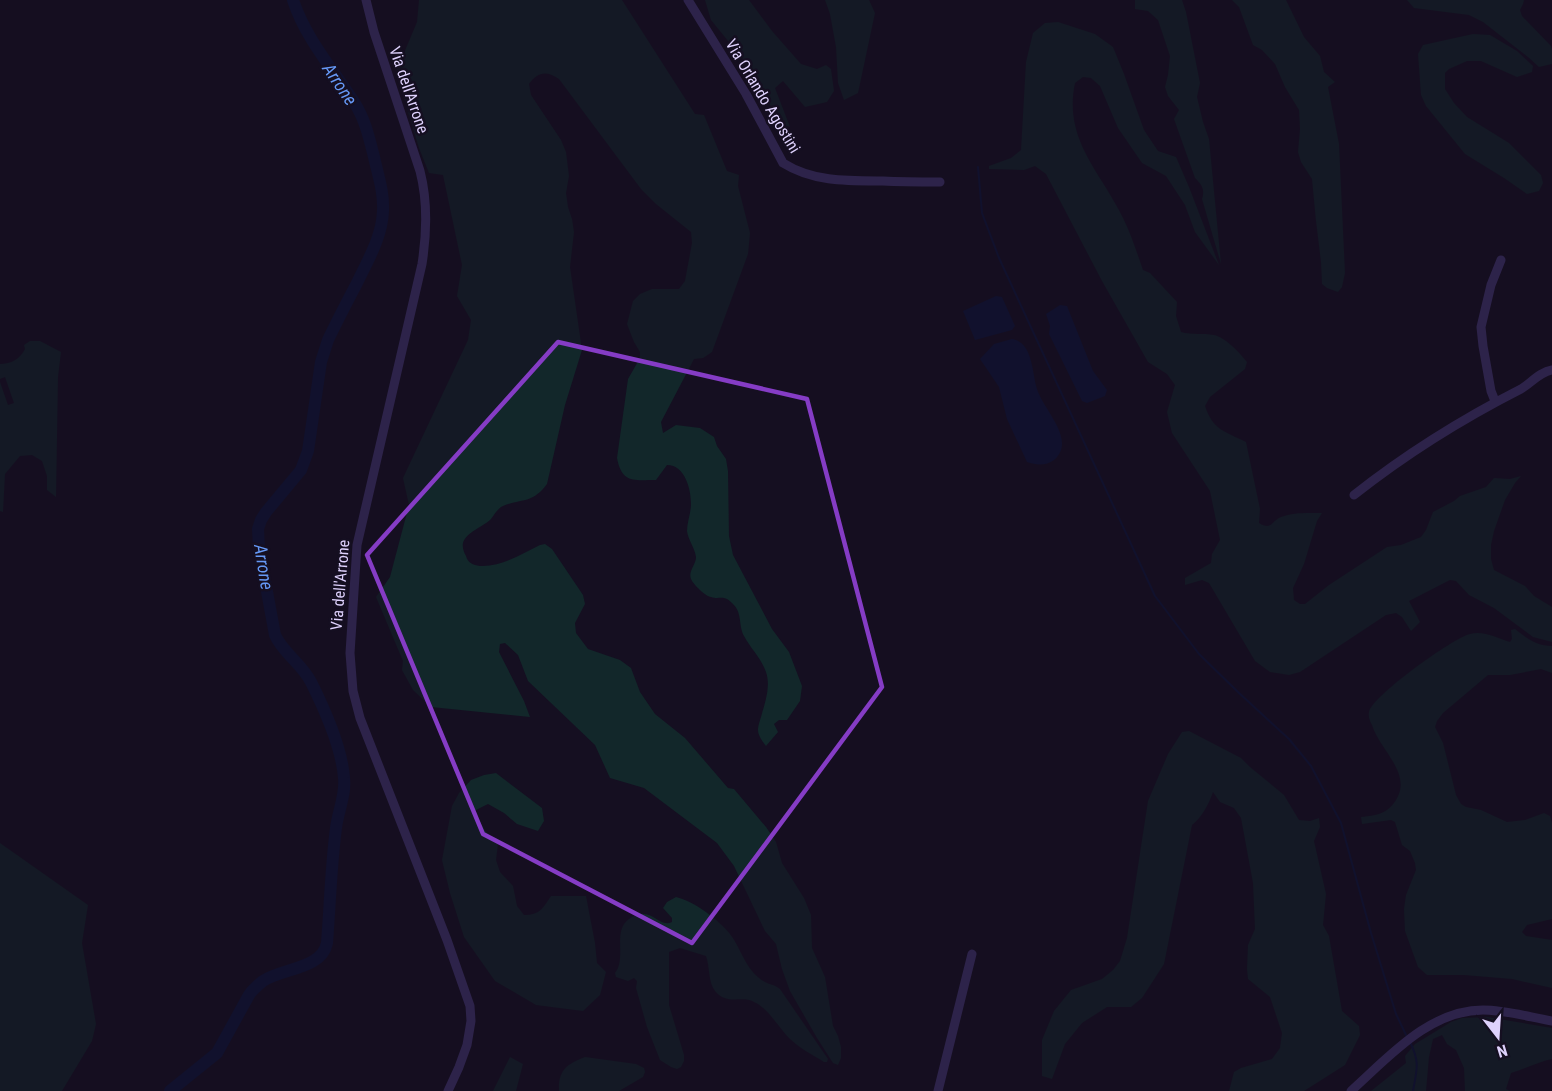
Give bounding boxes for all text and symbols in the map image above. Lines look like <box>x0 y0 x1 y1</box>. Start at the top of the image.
street label: Via Orlando Agostini <box>722 36 804 156</box>
street label: Via dell'Arrone <box>385 44 433 136</box>
water label: Arrone <box>318 58 362 109</box>
street label: Via dell'Arrone <box>327 539 353 631</box>
water label: Arrone <box>250 542 278 591</box>
north arrow <box>1468 1007 1528 1067</box>
text: N <box>1495 1040 1510 1061</box>

